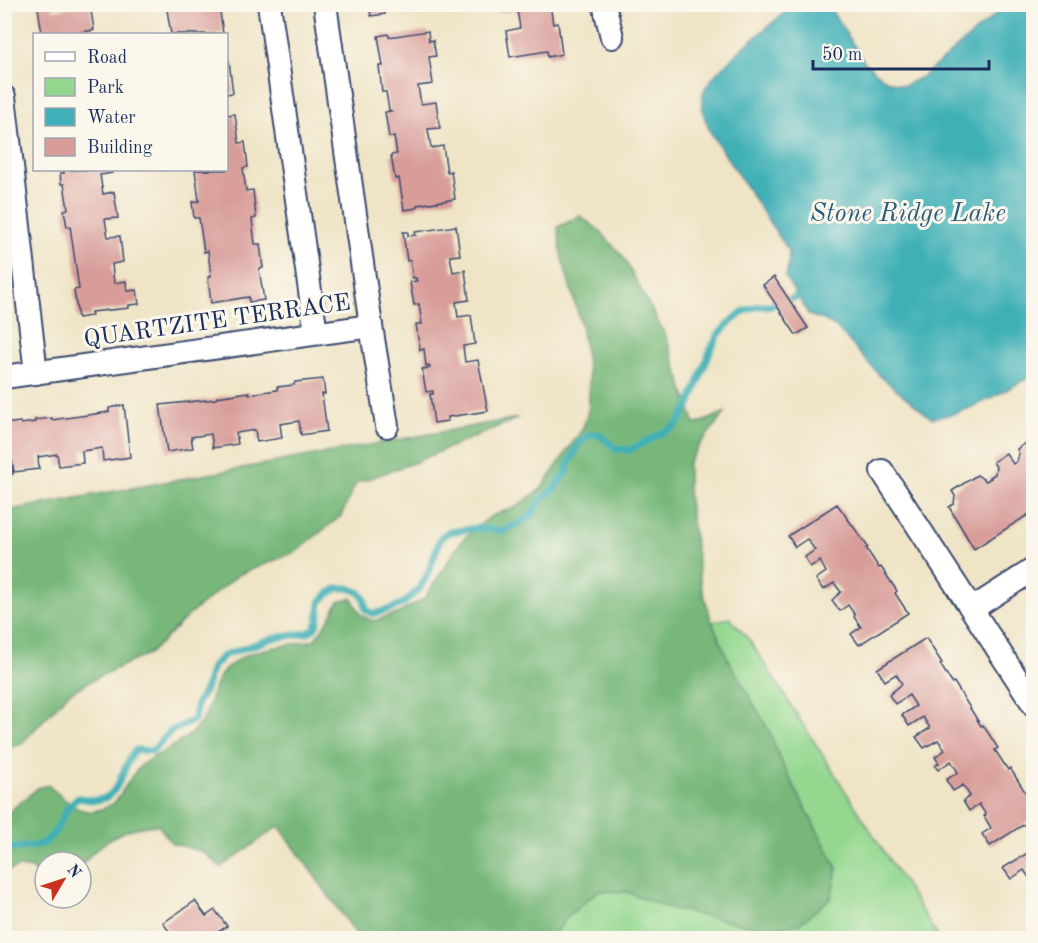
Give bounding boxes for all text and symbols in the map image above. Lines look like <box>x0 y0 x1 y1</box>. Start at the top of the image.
legend <box>33 33 228 171</box>
scale bar <box>813 33 988 71</box>
text: 50 m <box>822 46 862 64</box>
text: Road <box>87 49 127 67</box>
text: Park <box>87 79 124 97</box>
text: Water <box>87 109 136 127</box>
text: Building <box>87 139 153 157</box>
water label: Stone Ridge Lake <box>810 201 1006 227</box>
street label: QUARTZITE TERRACE <box>82 291 352 353</box>
north arrow <box>33 850 93 910</box>
text: N <box>63 862 84 882</box>

